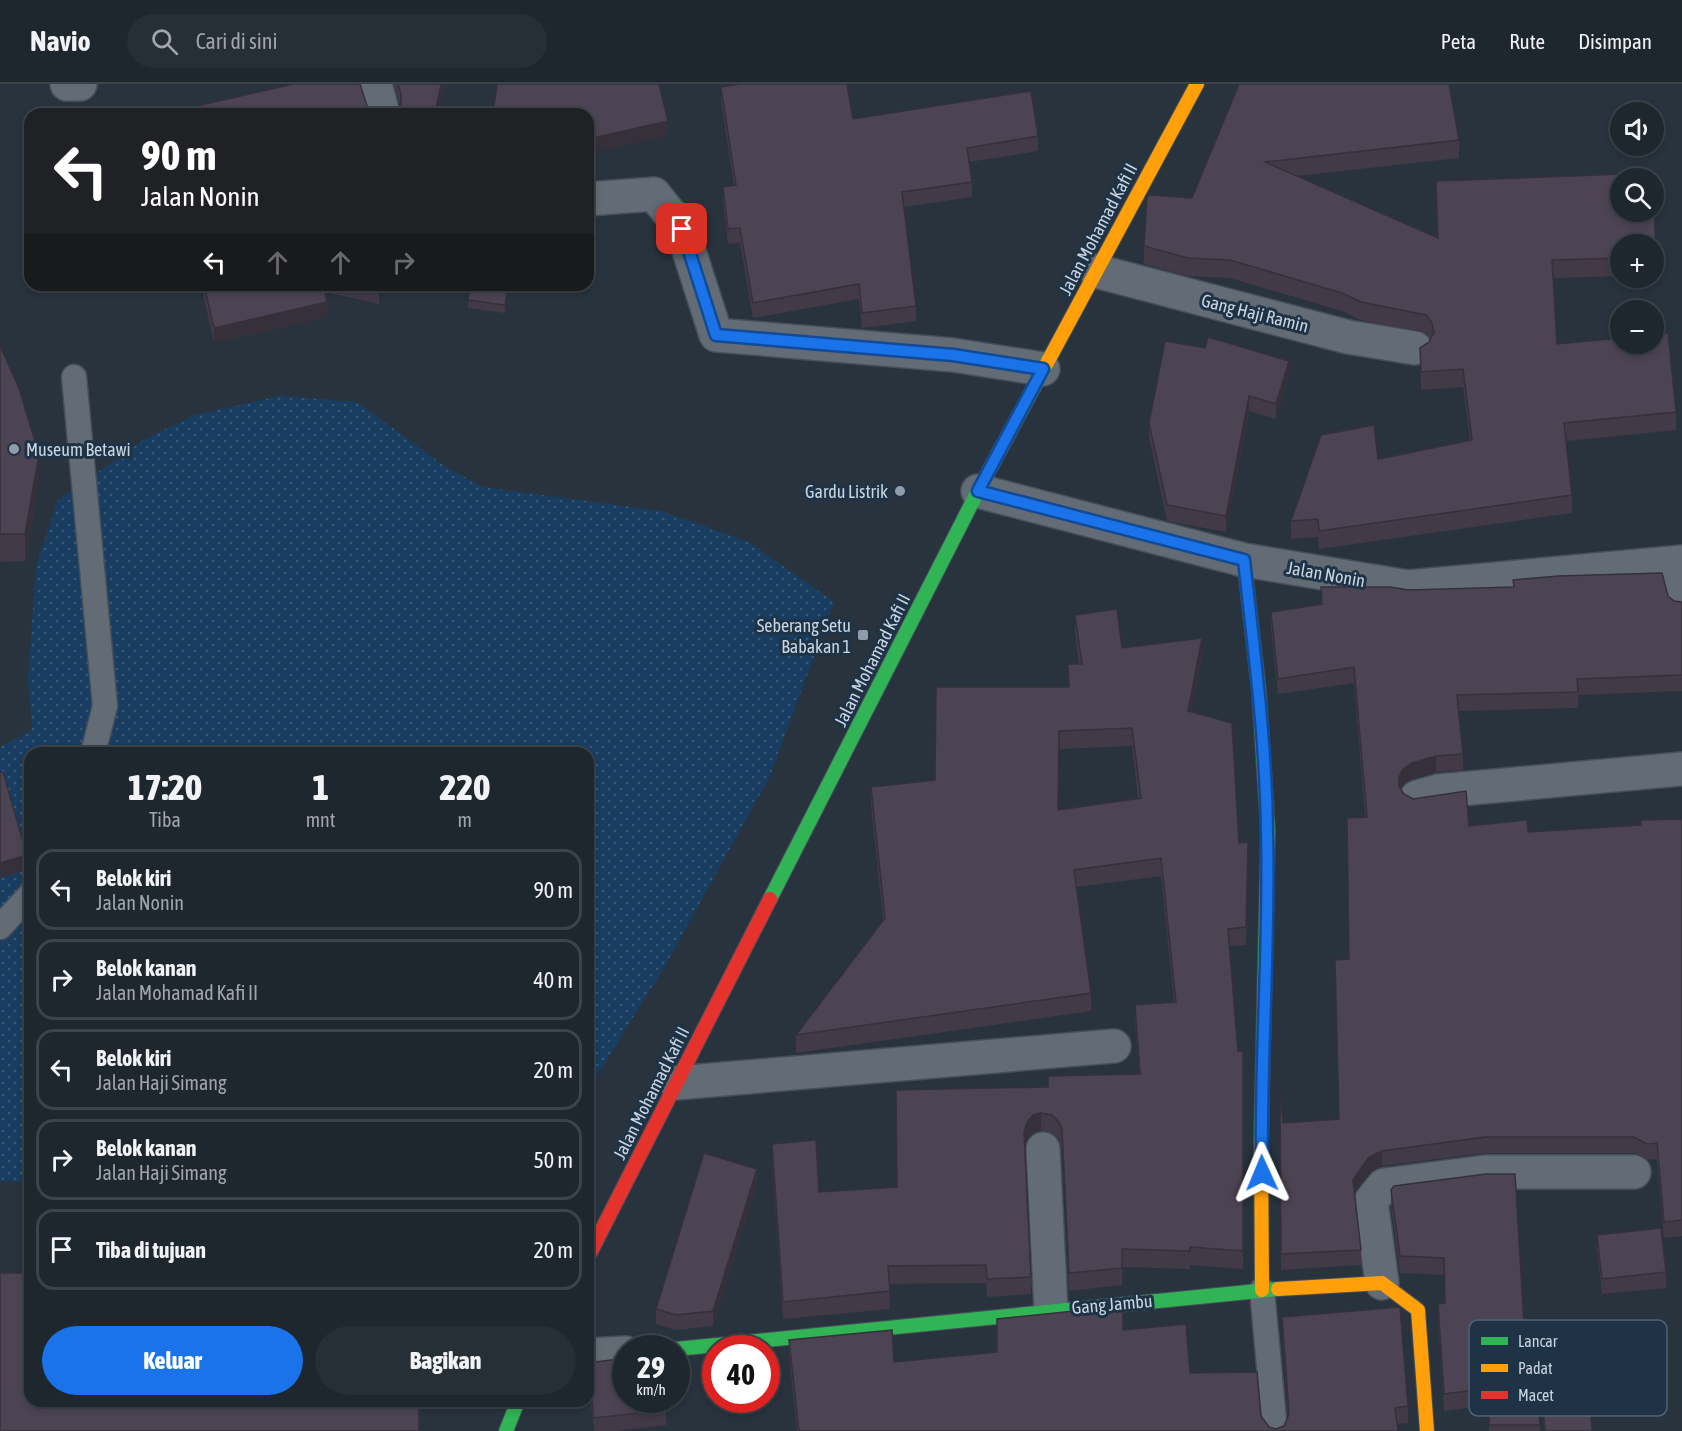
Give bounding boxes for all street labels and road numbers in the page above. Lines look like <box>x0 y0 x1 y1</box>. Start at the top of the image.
street label: Jalan Mohamad Kafi II <box>1054 160 1142 298</box>
street label: Gang Haji Ramin <box>1199 290 1311 336</box>
street label: Jalan Nonin <box>1285 557 1367 591</box>
street label: Jalan Mohamad Kafi II <box>830 590 914 730</box>
street label: Jalan Mohamad Kafi II <box>609 1023 693 1163</box>
street label: Gang Jambu <box>1071 1290 1153 1318</box>

